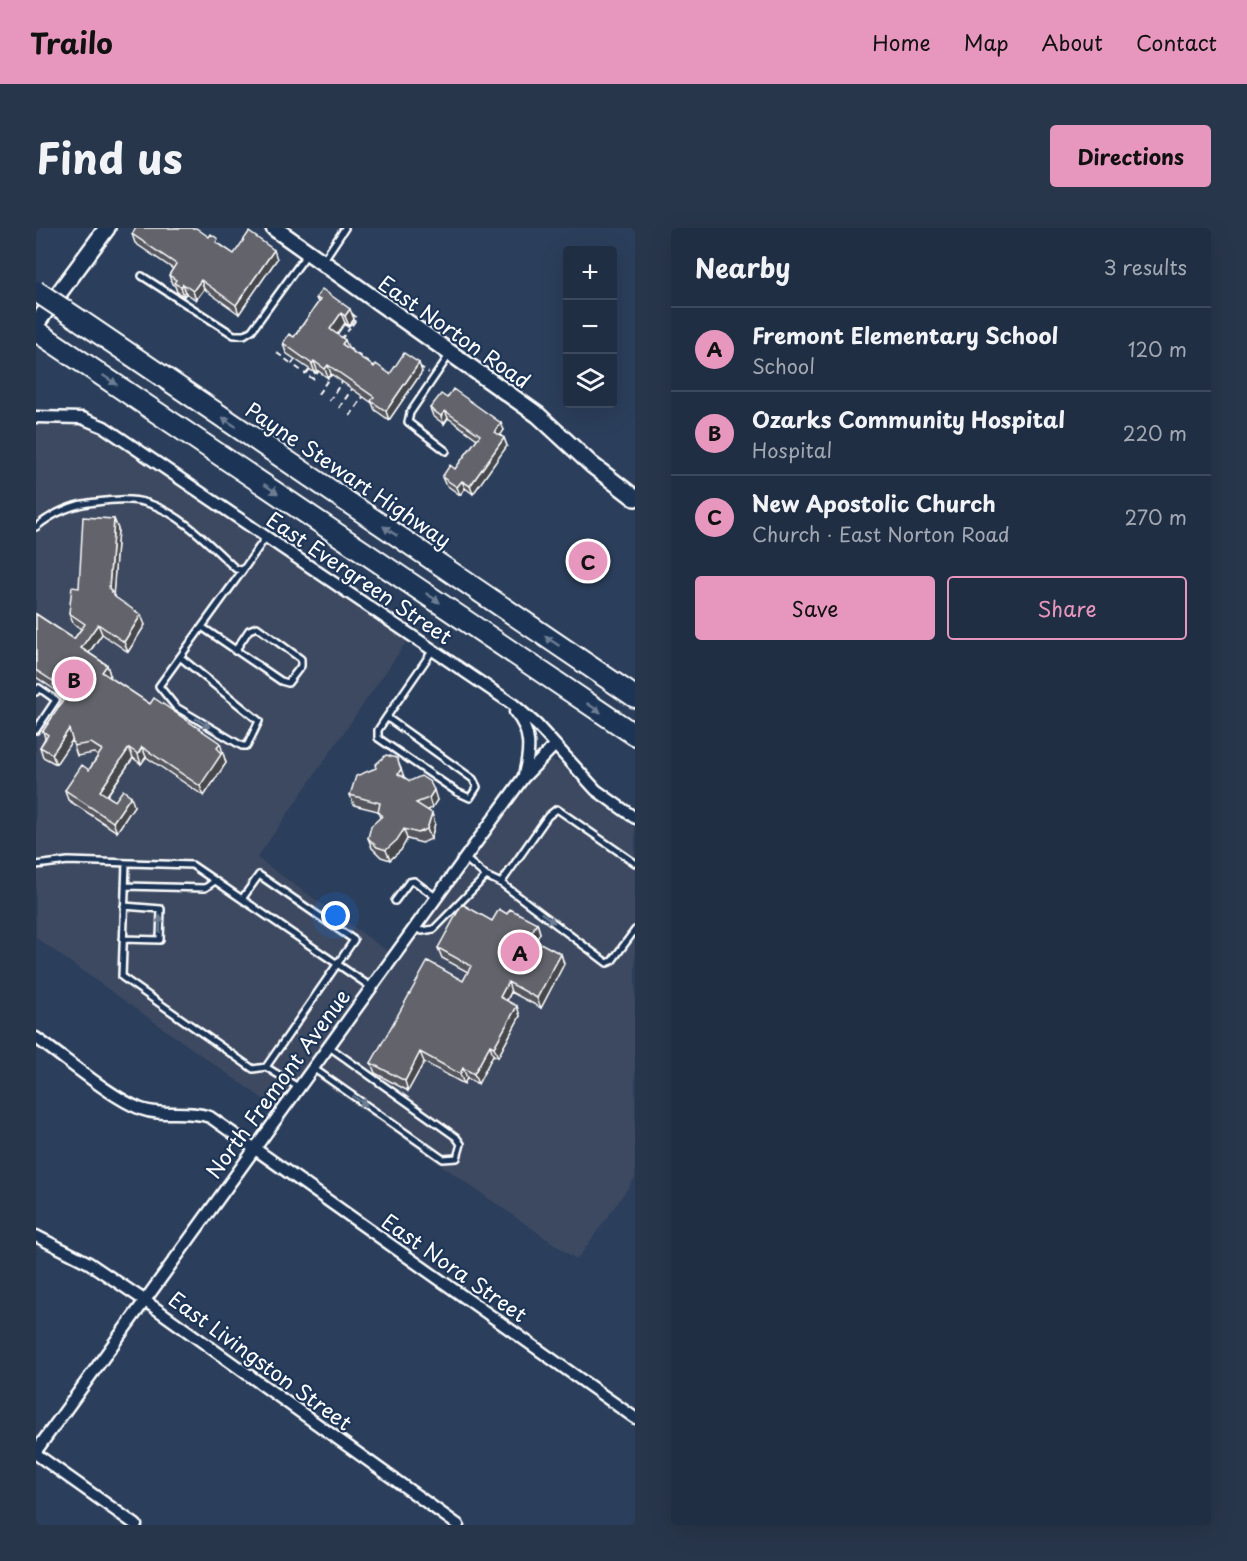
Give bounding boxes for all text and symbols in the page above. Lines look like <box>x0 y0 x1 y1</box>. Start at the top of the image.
text: Trailo <box>30 21 113 64</box>
text: Home <box>872 26 931 58</box>
text: Map <box>964 26 1009 58</box>
text: About <box>1042 26 1103 58</box>
text: Contact <box>1136 26 1217 58</box>
text: Find us <box>36 125 183 188</box>
button: Directions <box>1050 125 1211 187</box>
map controls <box>563 246 617 408</box>
button: + <box>563 246 617 300</box>
text: Nearby <box>695 248 790 287</box>
text: 3 results <box>1104 252 1187 282</box>
street label: East Norton Road <box>372 266 538 396</box>
button: − <box>563 300 617 354</box>
text: Fremont Elementary School <box>752 318 1058 351</box>
text: A <box>707 334 722 364</box>
text: 120 m <box>1128 334 1187 364</box>
text: School <box>752 351 815 381</box>
button: layers <box>563 354 617 408</box>
one-way arrow <box>101 374 117 386</box>
street label: Payne Stewart Highway <box>240 393 458 555</box>
text: Ozarks Community Hospital <box>752 402 1065 435</box>
one-way arrow <box>221 417 237 428</box>
text: B <box>708 418 721 448</box>
text: 220 m <box>1123 418 1187 448</box>
text: Hospital <box>752 435 832 465</box>
one-way arrow <box>263 484 280 495</box>
text: New Apostolic Church <box>752 486 996 519</box>
text: C <box>707 502 722 532</box>
text: 270 m <box>1124 502 1187 532</box>
street label: East Evergreen Street <box>261 503 459 651</box>
text: Church · East Norton Road <box>752 519 1010 549</box>
one-way arrow <box>383 525 399 537</box>
pin: C <box>568 538 608 584</box>
button: Save <box>695 576 935 640</box>
button: Share <box>947 576 1187 640</box>
one-way arrow <box>425 593 441 604</box>
one-way arrow <box>544 635 560 647</box>
pin: B <box>54 656 93 702</box>
one-way arrow <box>586 702 602 714</box>
one-way arrow <box>195 718 212 728</box>
your location <box>321 901 350 930</box>
one-way arrow <box>539 912 555 924</box>
one-way arrow <box>155 915 165 934</box>
pin: A <box>500 930 540 974</box>
street label: North Fremont Avenue <box>197 981 357 1185</box>
one-way arrow <box>352 1095 368 1107</box>
street label: East Nora Street <box>376 1205 534 1329</box>
street label: East Livingston Street <box>163 1283 359 1437</box>

